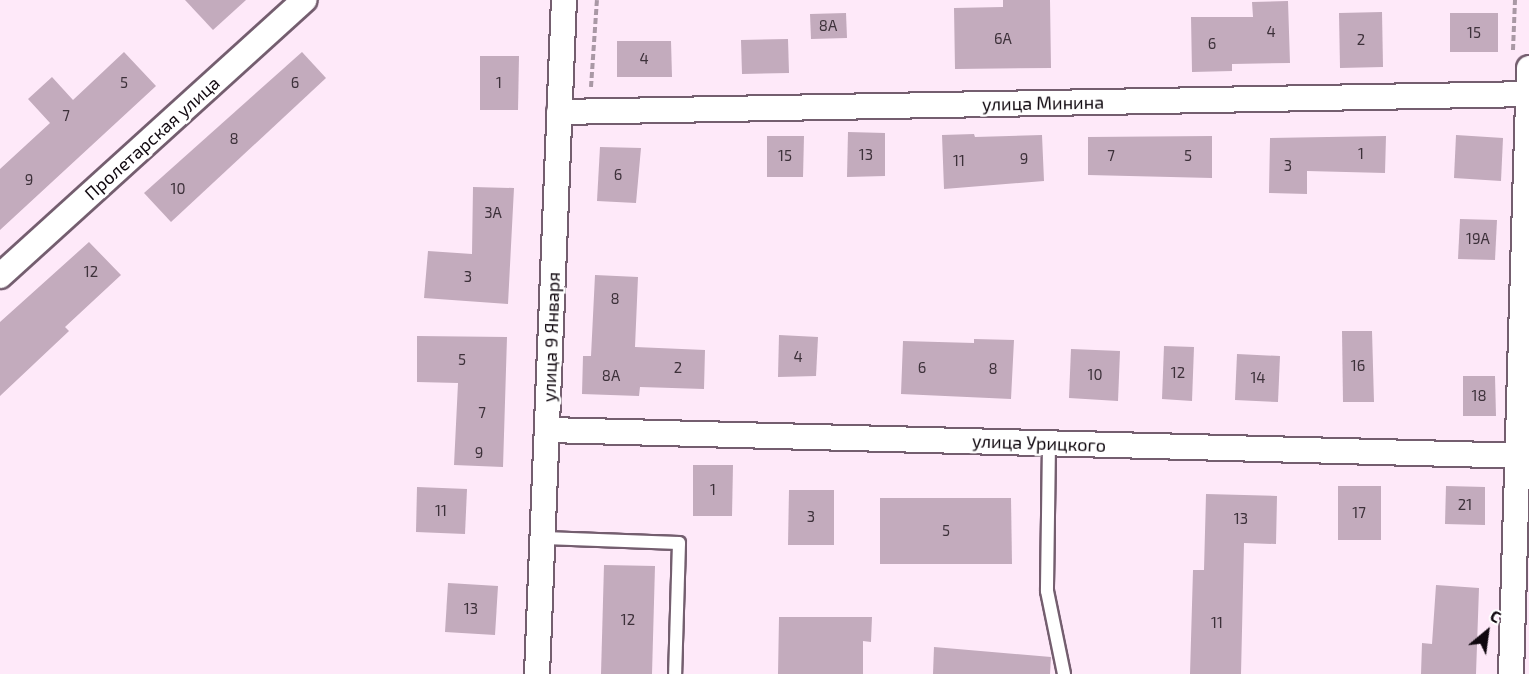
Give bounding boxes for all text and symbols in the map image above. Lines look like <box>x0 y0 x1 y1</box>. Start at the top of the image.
house number: 8А <box>819 17 837 35</box>
house number: 4 <box>1266 23 1276 41</box>
house number: 15 <box>1467 24 1481 42</box>
house number: 6А <box>994 30 1012 48</box>
house number: 2 <box>1357 31 1365 49</box>
house number: 6 <box>1208 35 1216 53</box>
house number: 4 <box>639 50 649 68</box>
street label: Пролетарская улица <box>80 72 224 204</box>
house number: 5 <box>120 74 128 92</box>
house number: 6 <box>291 74 299 92</box>
house number: 1 <box>496 74 502 92</box>
street label: улица Минина <box>982 91 1104 115</box>
house number: 7 <box>62 107 70 125</box>
house number: 8 <box>229 130 239 148</box>
house number: 1 <box>1358 145 1364 163</box>
house number: 13 <box>859 146 873 164</box>
house number: 15 <box>778 147 792 165</box>
house number: 7 <box>1107 147 1115 165</box>
house number: 5 <box>1184 147 1192 165</box>
house number: 9 <box>1020 150 1028 168</box>
house number: 11 <box>953 152 965 170</box>
house number: 3 <box>1284 157 1292 175</box>
house number: 6 <box>614 166 622 184</box>
house number: 9 <box>25 171 33 189</box>
house number: 10 <box>170 180 186 198</box>
house number: 3А <box>484 204 502 222</box>
house number: 19А <box>1466 230 1490 248</box>
house number: 12 <box>84 263 98 281</box>
house number: 3 <box>464 268 472 286</box>
street label: улица 9 Января <box>538 272 564 402</box>
house number: 8 <box>610 290 620 308</box>
house number: 4 <box>793 348 803 366</box>
house number: 5 <box>458 351 466 369</box>
house number: 16 <box>1351 357 1365 375</box>
house number: 2 <box>674 359 682 377</box>
house number: 6 <box>918 359 926 377</box>
house number: 8 <box>988 360 998 378</box>
house number: 12 <box>1171 364 1185 382</box>
house number: 10 <box>1087 366 1103 384</box>
house number: 8А <box>602 367 620 385</box>
house number: 14 <box>1250 369 1266 387</box>
house number: 18 <box>1471 387 1487 405</box>
house number: 7 <box>478 404 486 422</box>
street label: улица Урицкого <box>972 430 1106 456</box>
house number: 9 <box>475 444 483 462</box>
house number: 1 <box>710 481 716 499</box>
house number: 21 <box>1458 496 1472 514</box>
house number: 11 <box>435 502 447 520</box>
house number: 17 <box>1352 504 1366 522</box>
house number: 3 <box>807 508 815 526</box>
house number: 13 <box>1234 510 1248 528</box>
house number: 5 <box>942 522 950 540</box>
house number: 13 <box>464 600 478 618</box>
north arrow <box>1457 602 1517 662</box>
text: С <box>1487 605 1505 626</box>
house number: 12 <box>621 611 635 629</box>
house number: 11 <box>1211 614 1223 632</box>

